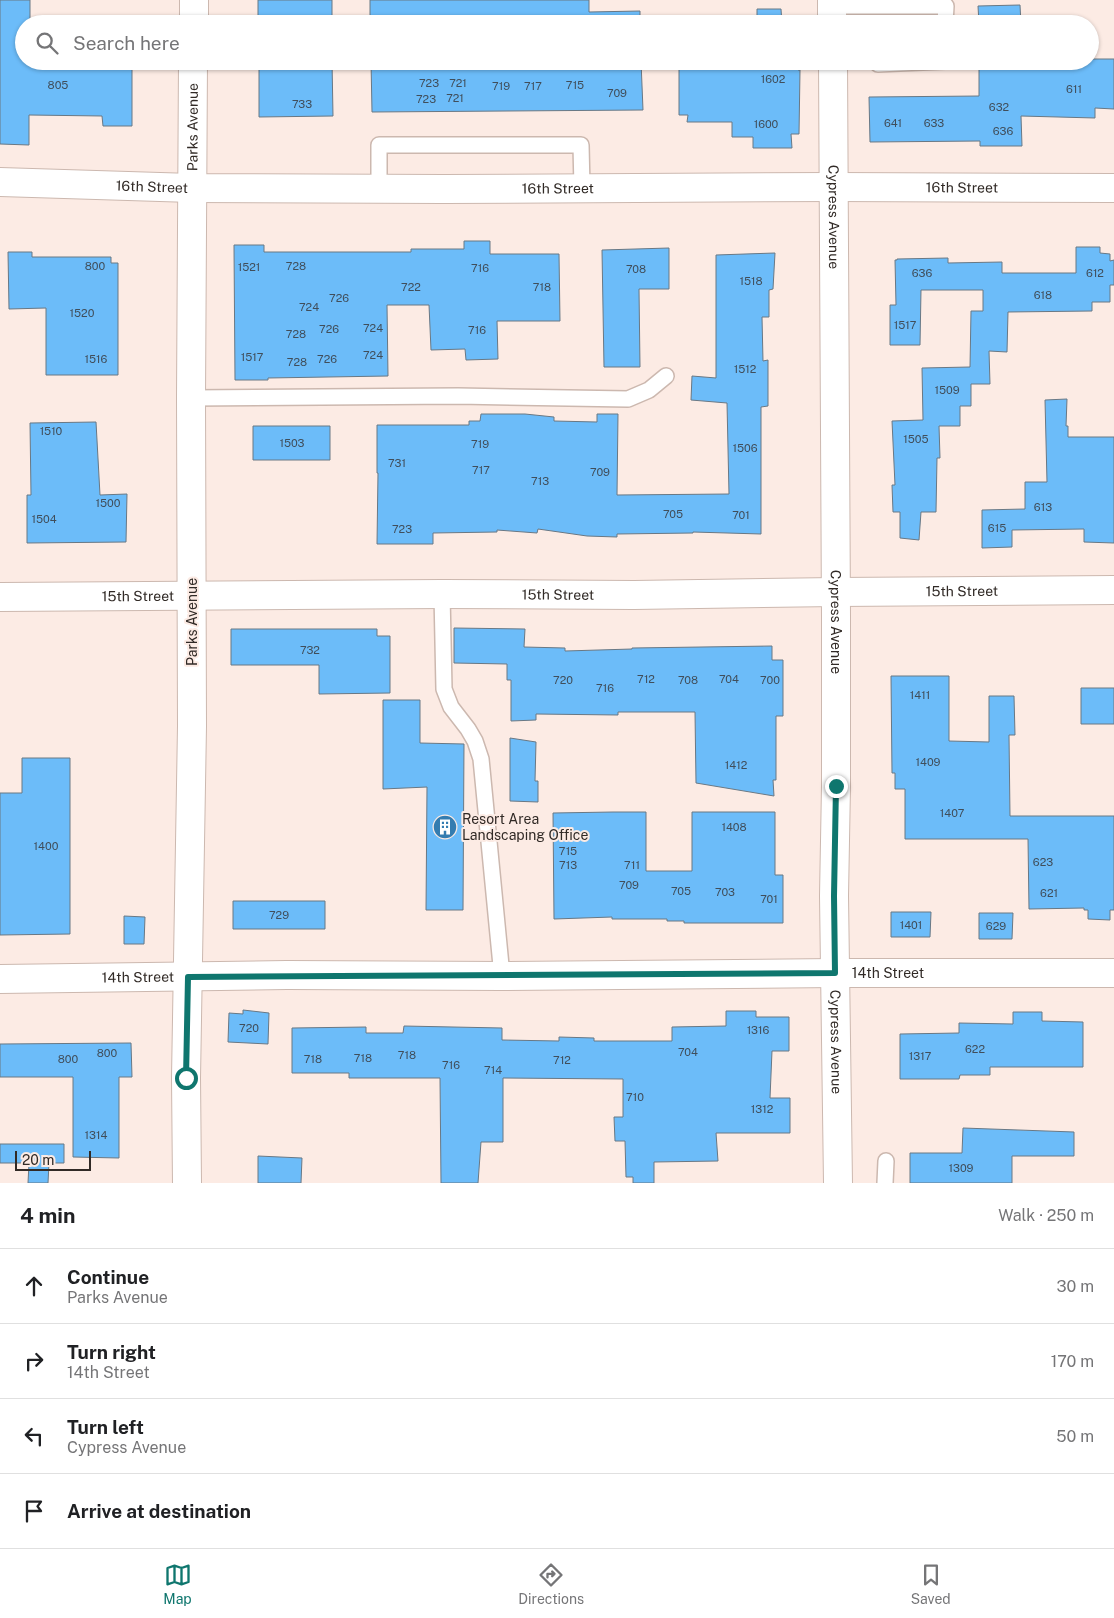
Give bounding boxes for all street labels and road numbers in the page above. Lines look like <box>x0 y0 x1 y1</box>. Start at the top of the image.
street label: Parks Avenue <box>184 83 201 171</box>
street label: Cypress Avenue <box>826 165 842 269</box>
street label: 16th Street <box>116 178 188 196</box>
street label: 16th Street <box>926 179 998 196</box>
street label: 16th Street <box>522 180 594 197</box>
street label: Cypress Avenue <box>828 570 844 674</box>
street label: Parks Avenue <box>184 578 200 666</box>
street label: 15th Street <box>926 583 998 599</box>
street label: 15th Street <box>522 586 594 603</box>
street label: 15th Street <box>102 588 174 604</box>
street label: 14th Street <box>852 965 924 981</box>
street label: 14th Street <box>102 969 174 986</box>
street label: Cypress Avenue <box>827 990 845 1094</box>

